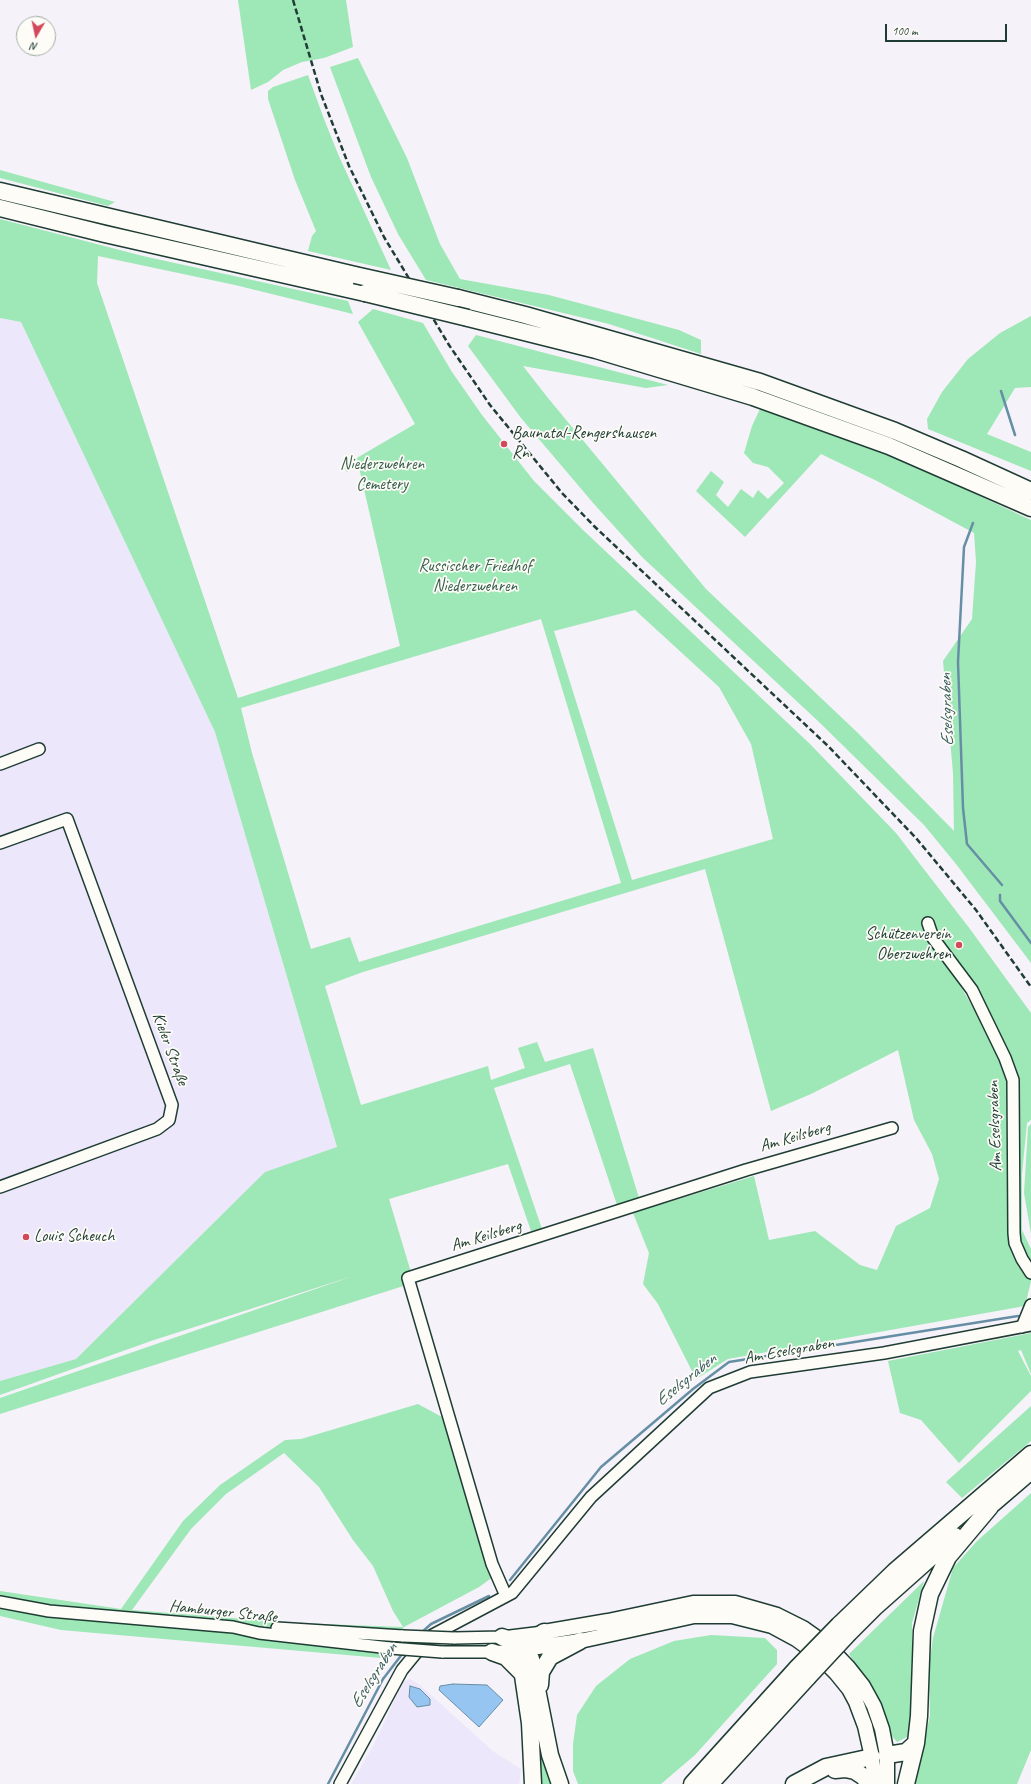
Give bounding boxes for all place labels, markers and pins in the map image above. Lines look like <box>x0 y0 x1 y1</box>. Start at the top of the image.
place label: Baunatal-Rengershausen Rn <box>512 424 656 464</box>
marker: Baunatal-Rengershausen Rn <box>499 439 509 449</box>
place label: Schützenverein Oberzwehren <box>865 925 951 965</box>
marker: Schützenverein Oberzwehren <box>954 940 964 950</box>
place label: Louis Scheuch <box>34 1227 114 1247</box>
marker: Louis Scheuch <box>21 1232 31 1242</box>

